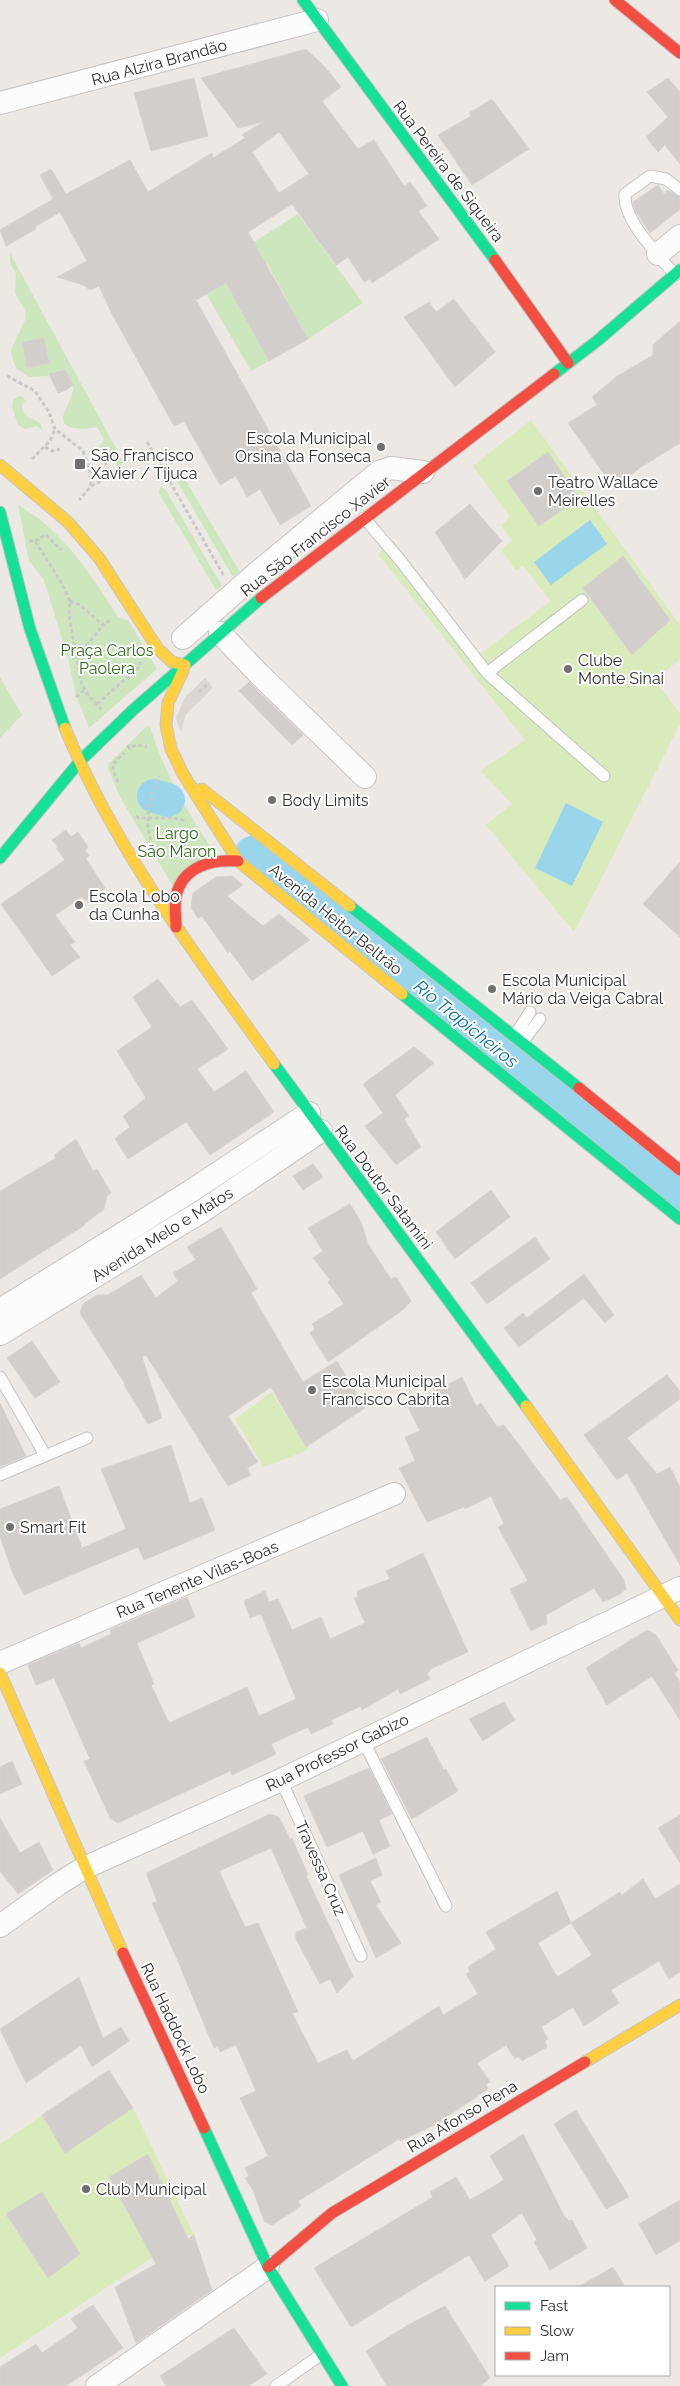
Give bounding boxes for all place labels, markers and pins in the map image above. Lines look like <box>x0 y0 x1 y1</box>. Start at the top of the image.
place label: Escola Municipal Orsina da Fonseca <box>235 429 372 466</box>
marker: Escola Municipal Orsina da Fonseca <box>375 441 387 453</box>
place label: São Francisco Xavier / Tijuca <box>91 446 197 483</box>
marker: São Francisco Xavier / Tijuca <box>73 457 87 471</box>
place label: Teatro Wallace Meirelles <box>548 473 658 510</box>
marker: Teatro Wallace Meirelles <box>532 485 544 497</box>
place label: Clube Monte Sinai <box>578 651 664 688</box>
marker: Clube Monte Sinai <box>562 663 574 675</box>
place label: Body Limits <box>282 791 369 810</box>
marker: Body Limits <box>266 794 278 806</box>
place label: Escola Lobo da Cunha <box>89 887 180 924</box>
marker: Escola Lobo da Cunha <box>73 899 85 911</box>
place label: Escola Municipal Mário da Veiga Cabral <box>502 971 664 1008</box>
marker: Escola Municipal Mário da Veiga Cabral <box>486 983 498 995</box>
place label: Escola Municipal Francisco Cabrita <box>322 1372 450 1409</box>
marker: Escola Municipal Francisco Cabrita <box>306 1384 318 1396</box>
place label: Smart Fit <box>20 1518 87 1537</box>
marker: Smart Fit <box>4 1521 16 1533</box>
place label: Club Municipal <box>96 2180 207 2199</box>
marker: Club Municipal <box>80 2183 92 2195</box>

